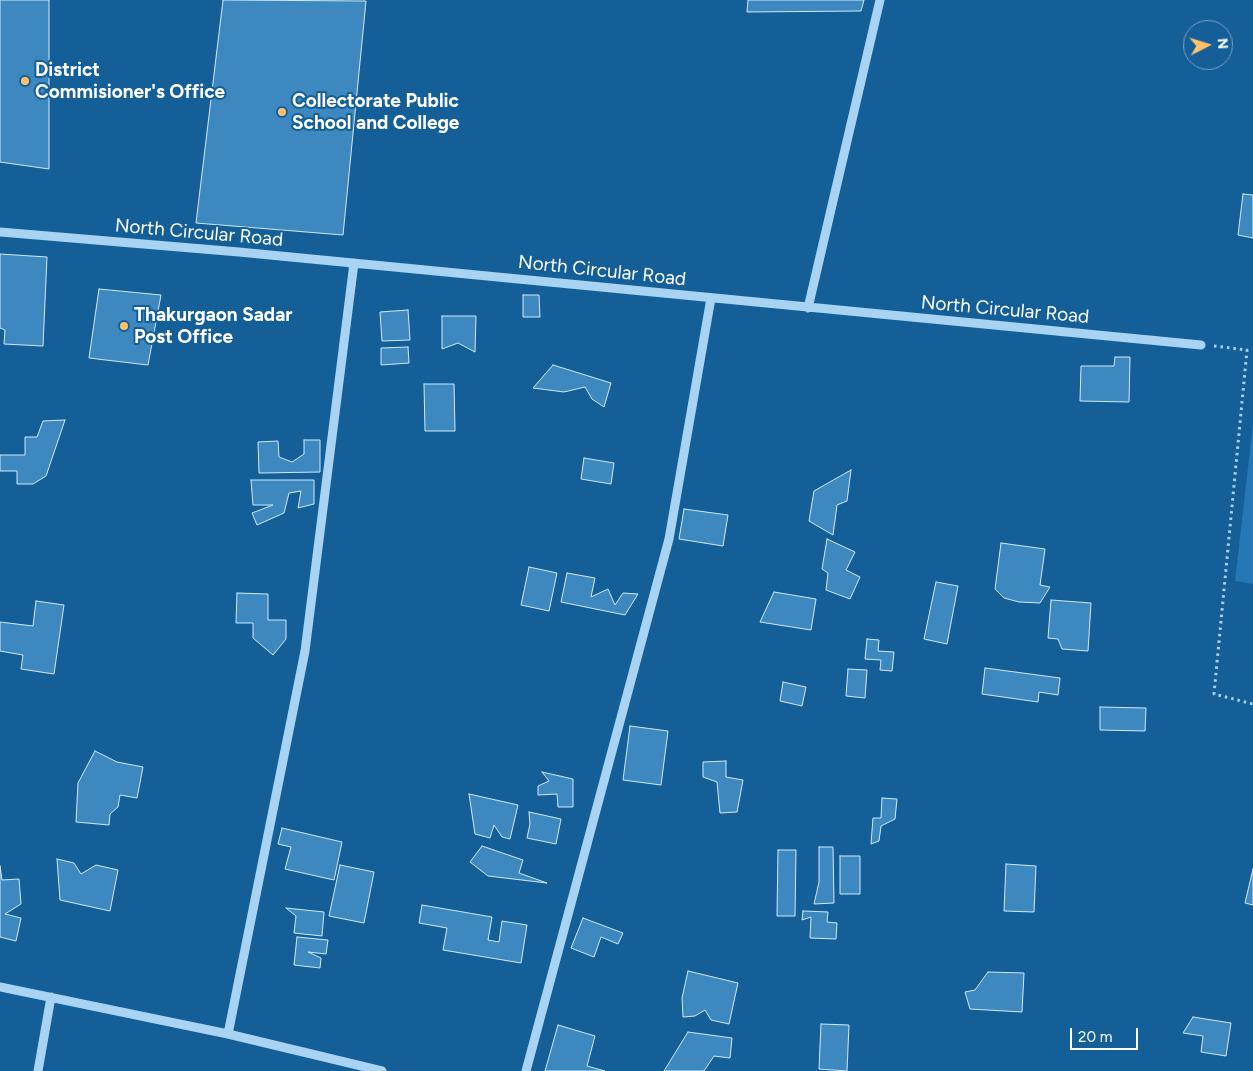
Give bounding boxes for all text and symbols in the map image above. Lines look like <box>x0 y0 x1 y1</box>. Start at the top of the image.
north arrow <box>1183 20 1233 70</box>
text: N <box>1214 38 1231 50</box>
place label: District Commisioner's Office <box>35 59 225 103</box>
marker: District Commisioner's Office <box>19 75 31 87</box>
place label: Collectorate Public School and College <box>292 90 459 134</box>
marker: Collectorate Public School and College <box>276 106 288 118</box>
street label: North Circular Road <box>114 214 284 252</box>
street label: North Circular Road <box>517 251 687 291</box>
street label: North Circular Road <box>920 291 1090 329</box>
place label: Thakurgaon Sadar Post Office <box>134 304 292 348</box>
marker: Thakurgaon Sadar Post Office <box>118 320 130 332</box>
scale bar <box>1073 1018 1140 1050</box>
text: 20 m <box>1078 1028 1112 1046</box>

